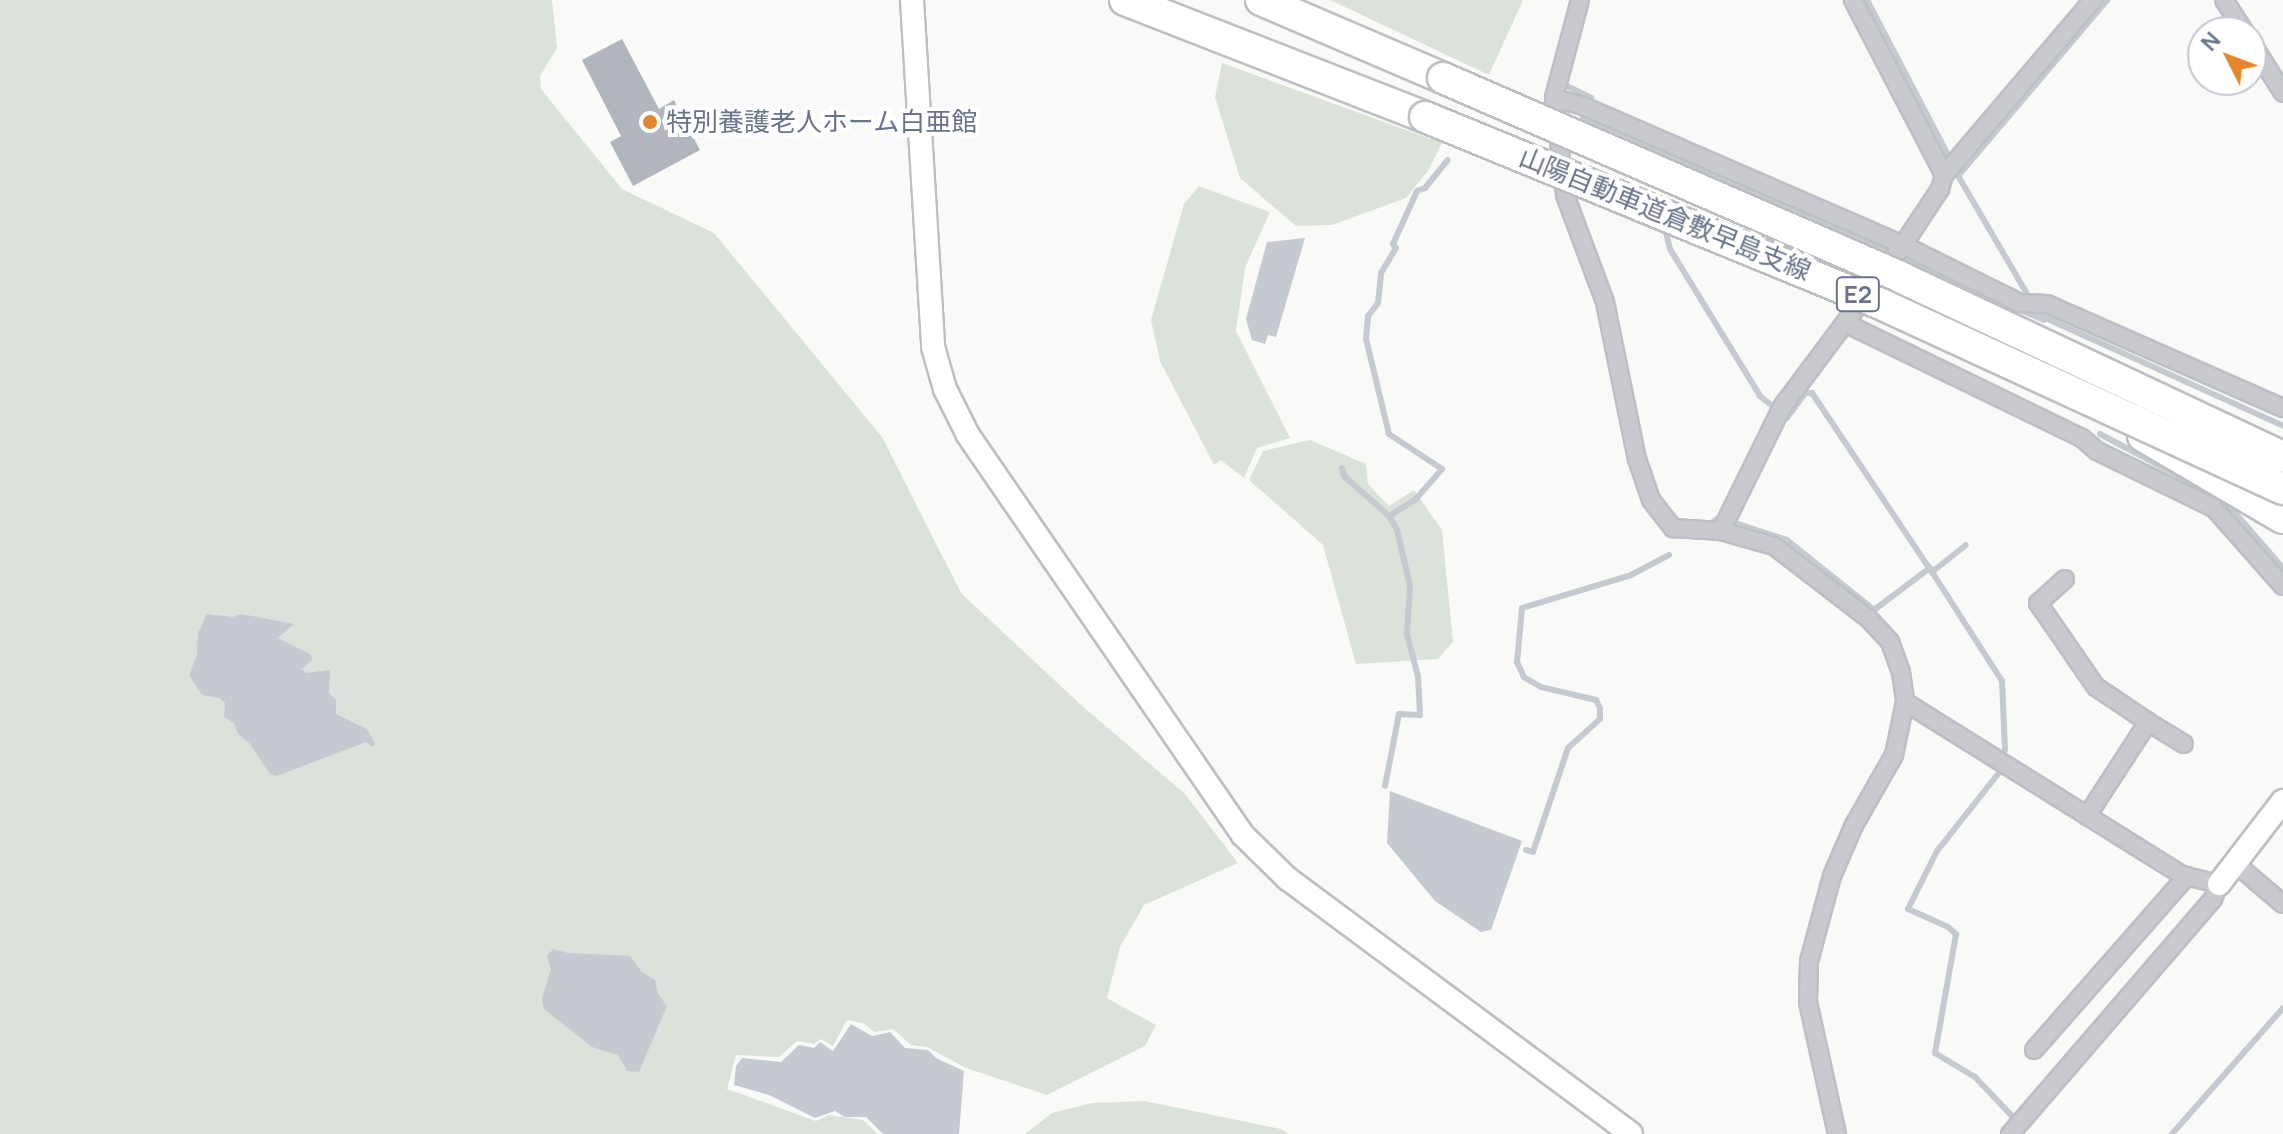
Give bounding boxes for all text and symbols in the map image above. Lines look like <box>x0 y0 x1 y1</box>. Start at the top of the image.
north arrow <box>2187 16 2267 96</box>
text: N <box>2194 25 2227 57</box>
place label: 特別養護老人ホーム白亜館 <box>666 106 978 138</box>
marker: 特別養護老人ホーム白亜館 <box>641 113 659 131</box>
street label: 山陽自動車道倉敷早島支線 <box>1515 141 1815 287</box>
road number: E2 <box>1834 274 1882 314</box>

